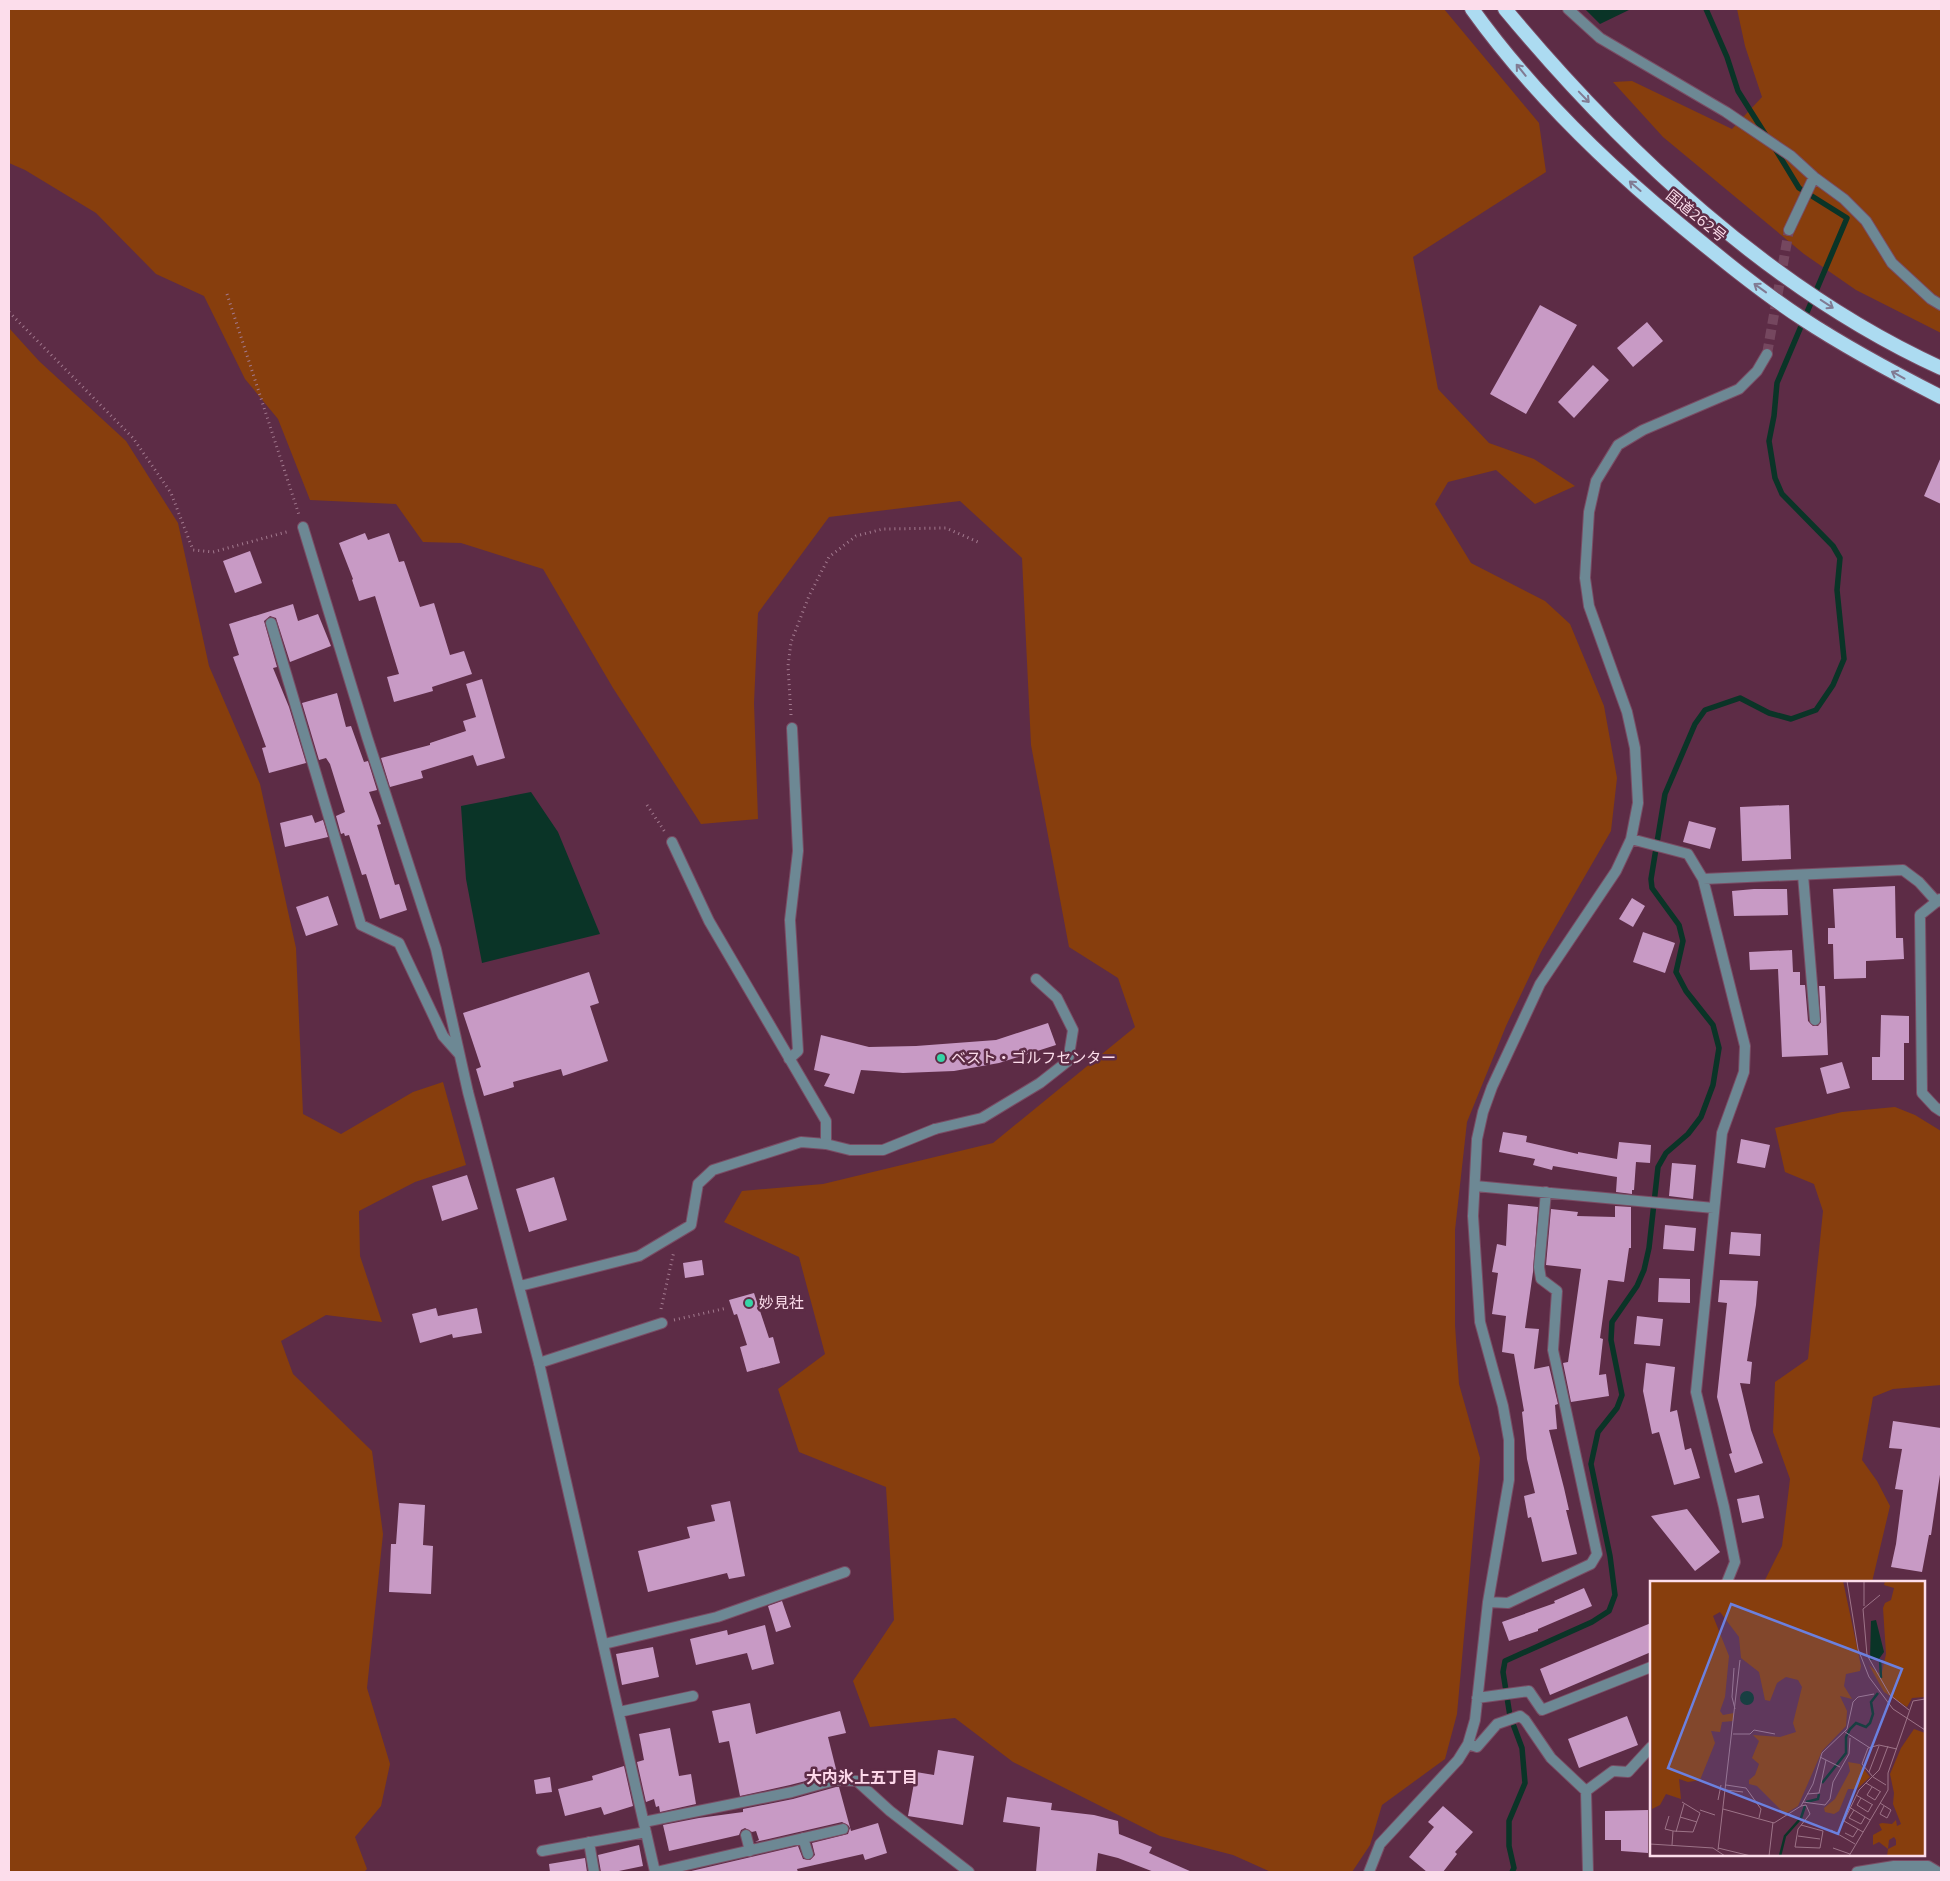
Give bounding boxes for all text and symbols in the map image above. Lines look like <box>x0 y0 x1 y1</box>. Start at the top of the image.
one-way arrow <box>1515 64 1526 77</box>
one-way arrow <box>1578 91 1590 104</box>
one-way arrow <box>1628 180 1641 191</box>
street label: 国道262号 <box>1662 186 1730 246</box>
one-way arrow <box>1753 283 1767 293</box>
one-way arrow <box>1820 299 1834 309</box>
one-way arrow <box>1890 370 1905 380</box>
place label: ベスト・ゴルフセンター <box>951 1048 1116 1067</box>
marker: ベスト・ゴルフセンター <box>935 1052 947 1064</box>
place label: 妙見社 <box>759 1293 804 1312</box>
marker: 妙見社 <box>743 1297 755 1309</box>
inset map <box>1650 1581 1925 1856</box>
district label: 大内氷上五丁目 <box>806 1767 918 1787</box>

